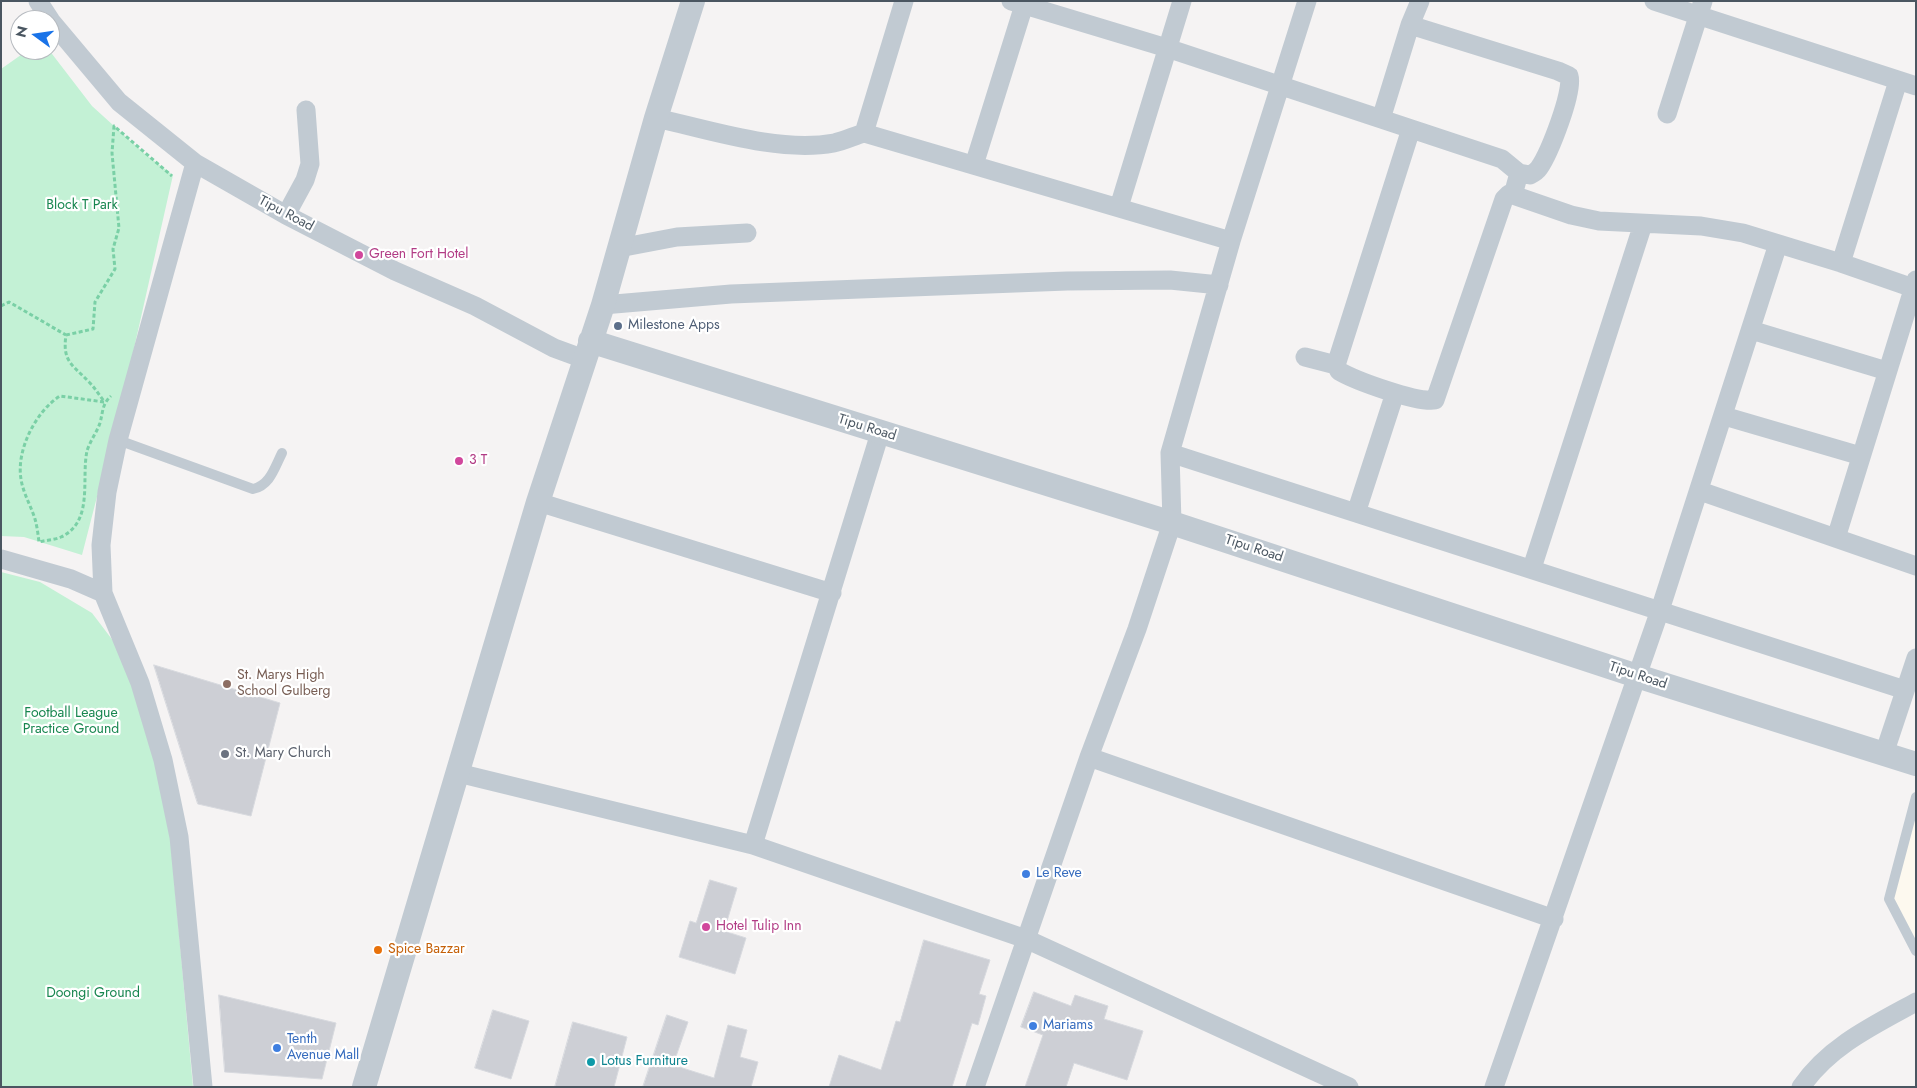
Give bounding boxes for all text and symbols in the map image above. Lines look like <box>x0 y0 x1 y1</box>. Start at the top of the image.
north arrow <box>10 10 60 60</box>
text: N <box>10 24 32 39</box>
street label: Tipu Road <box>256 193 316 235</box>
park label: Block T Park <box>46 198 118 214</box>
place label: Green Fort Hotel <box>369 247 468 263</box>
marker: Green Fort Hotel <box>353 249 365 261</box>
place label: Milestone Apps <box>628 318 720 334</box>
marker: Milestone Apps <box>612 320 624 332</box>
street label: Tipu Road <box>836 411 898 445</box>
place label: 3 T <box>469 453 487 469</box>
marker: 3 T <box>453 455 465 467</box>
street label: Tipu Road <box>1223 532 1285 566</box>
street label: Tipu Road <box>1607 659 1669 693</box>
place label: St. Marys High School Gulberg <box>237 668 331 700</box>
marker: St. Marys High School Gulberg <box>221 678 233 690</box>
park label: Football League Practice Ground <box>23 706 119 739</box>
place label: St. Mary Church <box>235 746 331 762</box>
marker: St. Mary Church <box>219 748 231 760</box>
place label: Le Reve <box>1036 866 1082 882</box>
marker: Le Reve <box>1020 868 1032 880</box>
place label: Hotel Tulip Inn <box>716 919 802 935</box>
marker: Hotel Tulip Inn <box>700 921 712 933</box>
place label: Spice Bazzar <box>388 942 465 958</box>
marker: Spice Bazzar <box>372 944 384 956</box>
park label: Doongi Ground <box>46 986 140 1002</box>
place label: Mariams <box>1043 1018 1093 1034</box>
marker: Mariams <box>1027 1020 1039 1032</box>
place label: Tenth Avenue Mall <box>287 1032 359 1064</box>
marker: Tenth Avenue Mall <box>271 1042 283 1054</box>
place label: Lotus Furniture <box>601 1054 688 1070</box>
marker: Lotus Furniture <box>585 1056 597 1068</box>

